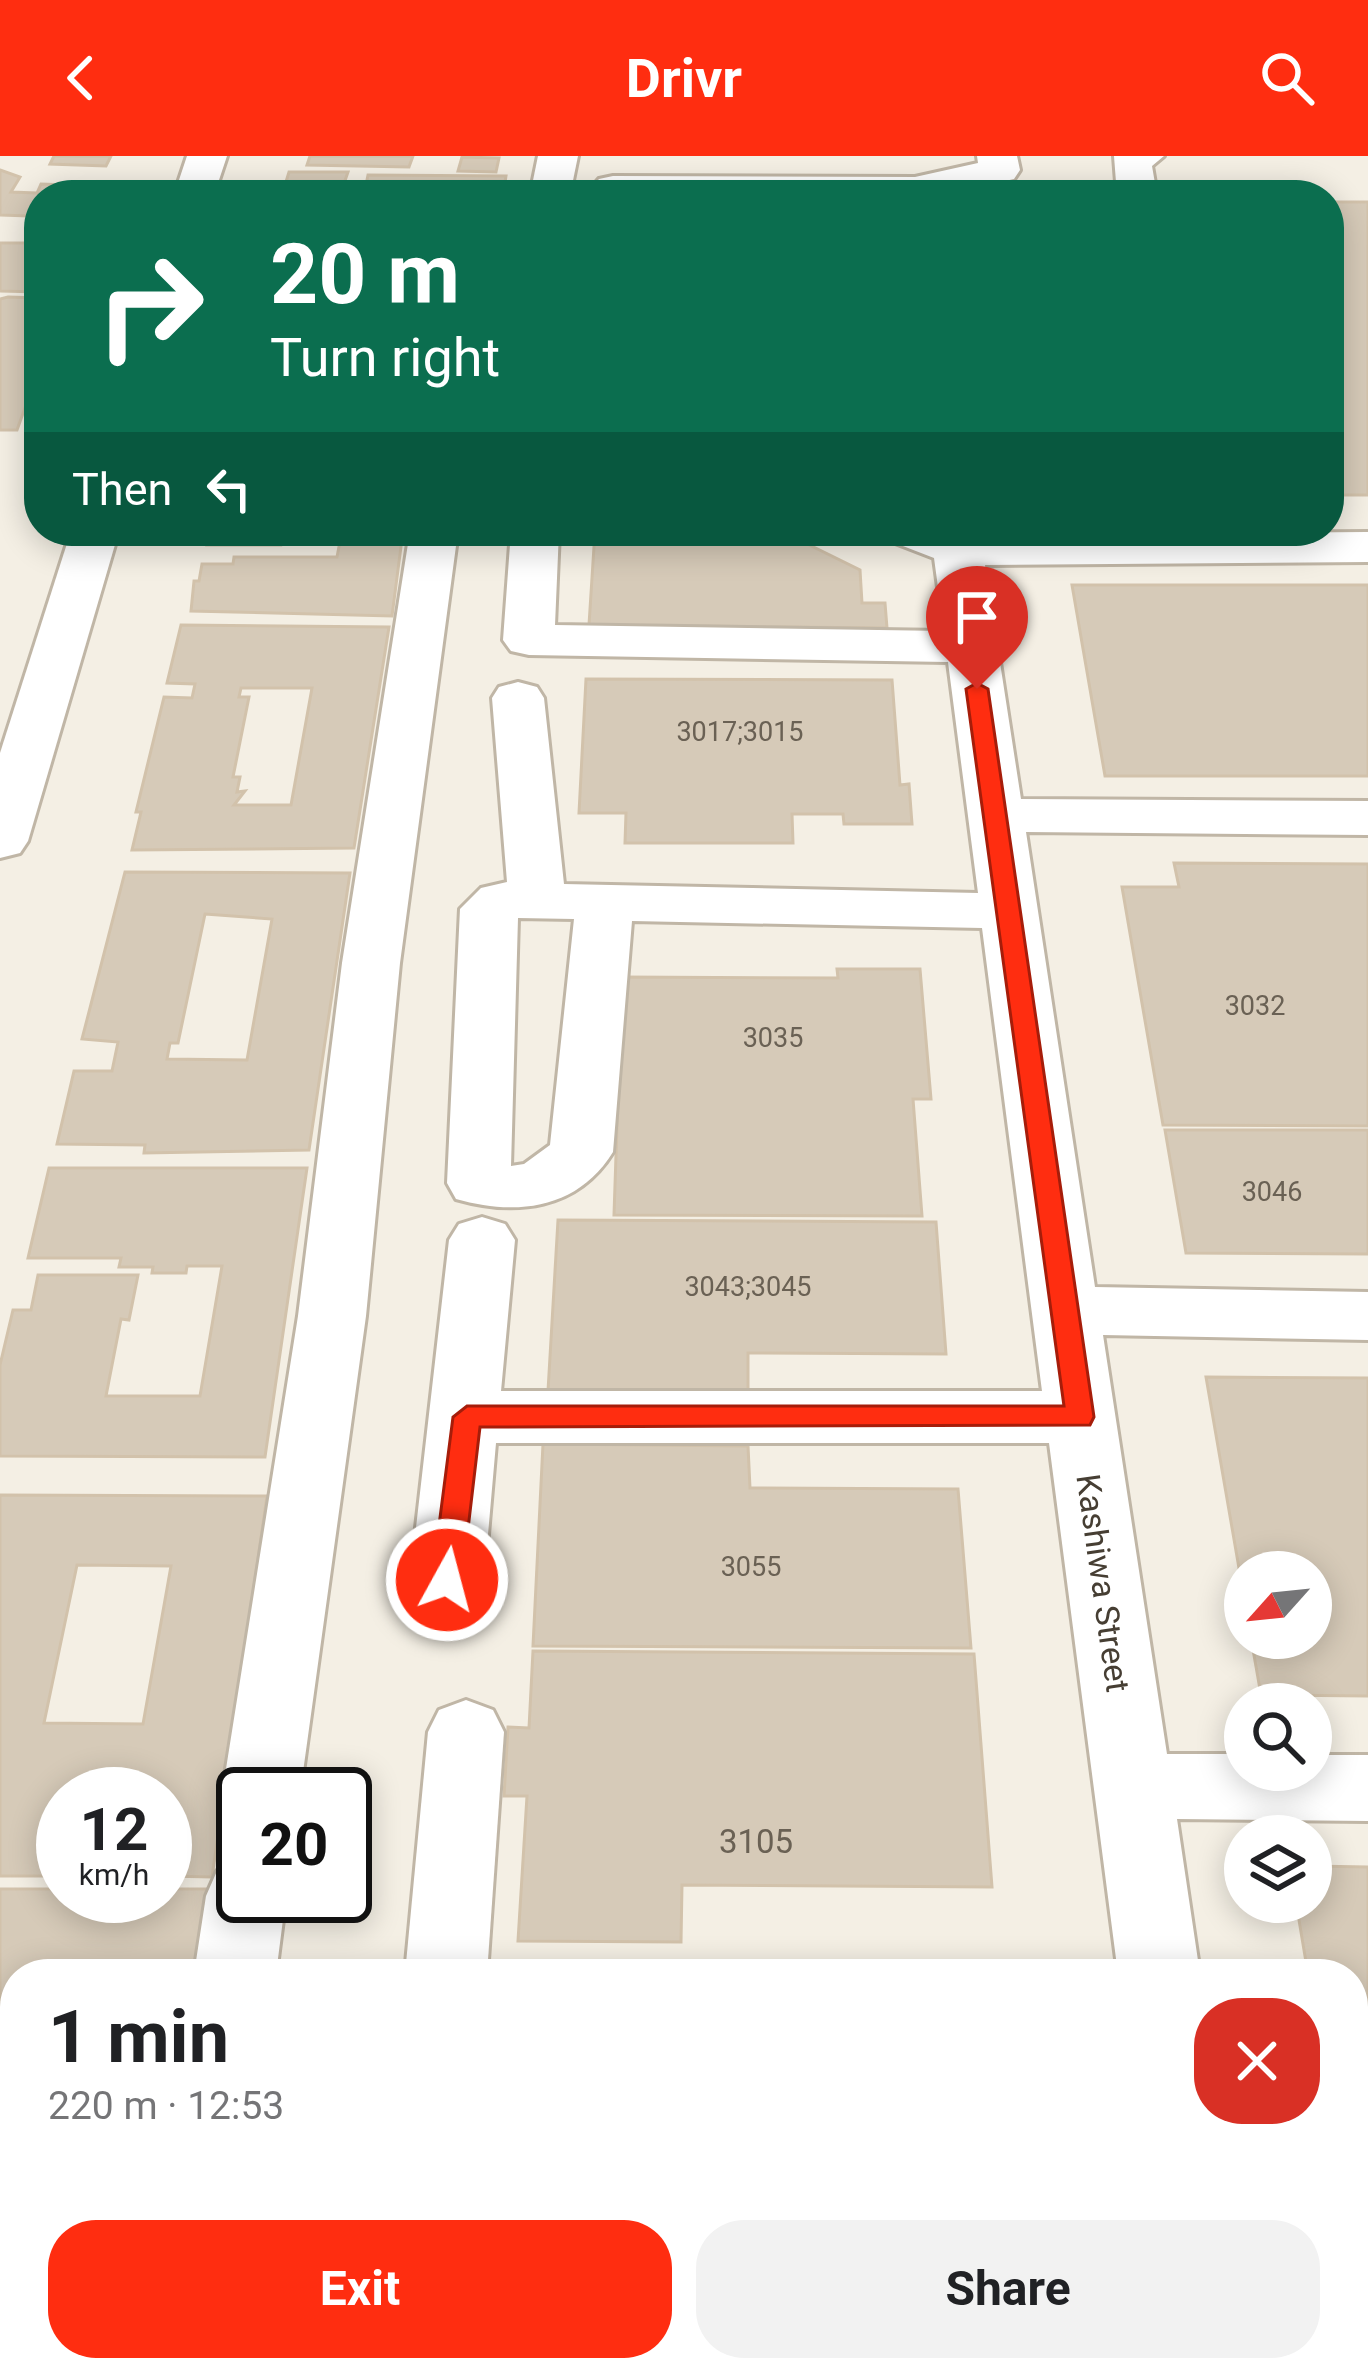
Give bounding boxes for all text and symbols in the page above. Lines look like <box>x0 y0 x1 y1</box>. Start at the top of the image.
icon: back <box>48 45 114 111</box>
icon: search <box>1254 45 1320 111</box>
text: Drivr <box>626 47 742 110</box>
text: 20 m <box>270 225 460 324</box>
icon: right <box>72 228 228 384</box>
text: Turn right <box>270 326 500 389</box>
icon: left <box>196 456 262 522</box>
text: Then <box>72 463 172 516</box>
pin <box>926 566 1028 689</box>
icon: arrive <box>944 584 1010 650</box>
house number: 3017;3015 <box>676 716 804 748</box>
house number: 3032 <box>1225 990 1285 1022</box>
house number: 3035 <box>743 1022 803 1054</box>
house number: 3046 <box>1242 1176 1302 1208</box>
house number: 3043;3045 <box>684 1271 812 1303</box>
street label: Kashiwa Street <box>1068 1471 1138 1695</box>
position arrow <box>384 1517 510 1643</box>
house number: 3055 <box>721 1551 781 1583</box>
north arrow <box>1224 1551 1332 1659</box>
map controls <box>1224 1551 1332 1923</box>
button: search <box>1224 1683 1332 1791</box>
speed limit sign: 20 <box>216 1767 372 1923</box>
text: 12 <box>80 1794 148 1865</box>
button: layers <box>1224 1815 1332 1923</box>
house number: 3105 <box>719 1822 793 1861</box>
text: km/h <box>79 1857 149 1892</box>
text: 1 min <box>48 1995 229 2080</box>
button: close <box>1194 1998 1320 2124</box>
text: 220 m · 12:53 <box>48 2083 284 2129</box>
button: Exit <box>48 2220 672 2358</box>
button: Share <box>696 2220 1320 2358</box>

